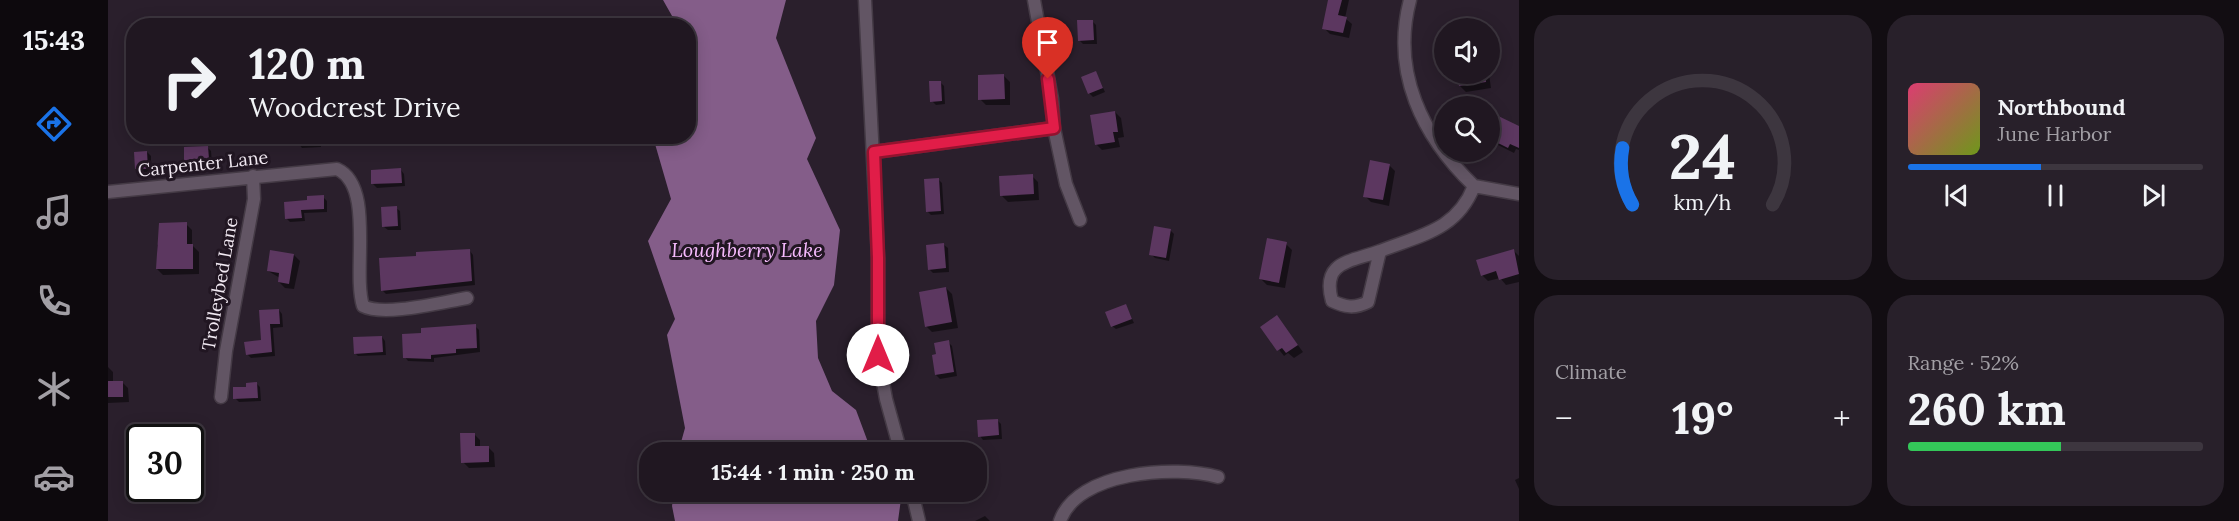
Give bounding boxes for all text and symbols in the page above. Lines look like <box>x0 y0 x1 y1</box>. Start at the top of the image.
pin <box>1022 17 1073 79</box>
map controls <box>1434 18 1500 162</box>
button: sound <box>1434 18 1500 84</box>
text: 15:43 <box>23 23 85 57</box>
icon: arrive <box>1031 26 1064 59</box>
text: 120 m <box>249 37 365 91</box>
icon: right <box>150 42 228 120</box>
text: Woodcrest Drive <box>249 90 461 124</box>
text: Northbound <box>1998 93 2126 121</box>
button: search <box>1434 96 1500 162</box>
icon: directions <box>33 103 75 145</box>
text: 24 <box>1669 116 1736 196</box>
text: June Harbor <box>1998 121 2111 146</box>
street label: Carpenter Lane <box>137 145 270 182</box>
icon: previous <box>1940 179 1973 212</box>
icon: pause <box>2039 179 2072 212</box>
icon: next <box>2137 179 2170 212</box>
text: km/h <box>1674 188 1732 216</box>
icon: music <box>33 191 75 233</box>
street label: Trolleybed Lane <box>196 215 243 352</box>
water label: Loughberry Lake <box>671 237 823 262</box>
icon: phone <box>33 280 75 322</box>
position arrow <box>846 323 910 387</box>
text: Range · 52% <box>1908 350 2019 375</box>
text: Climate <box>1555 359 1627 384</box>
icon: climate <box>33 368 75 410</box>
text: 260 km <box>1908 380 2066 437</box>
text: 19° <box>1672 389 1733 446</box>
text: − <box>1555 397 1573 439</box>
text: + <box>1833 397 1850 439</box>
speed limit sign: 30 <box>126 424 204 502</box>
icon: car <box>33 456 75 498</box>
text: 15:44 · 1 min · 250 m <box>711 458 915 486</box>

